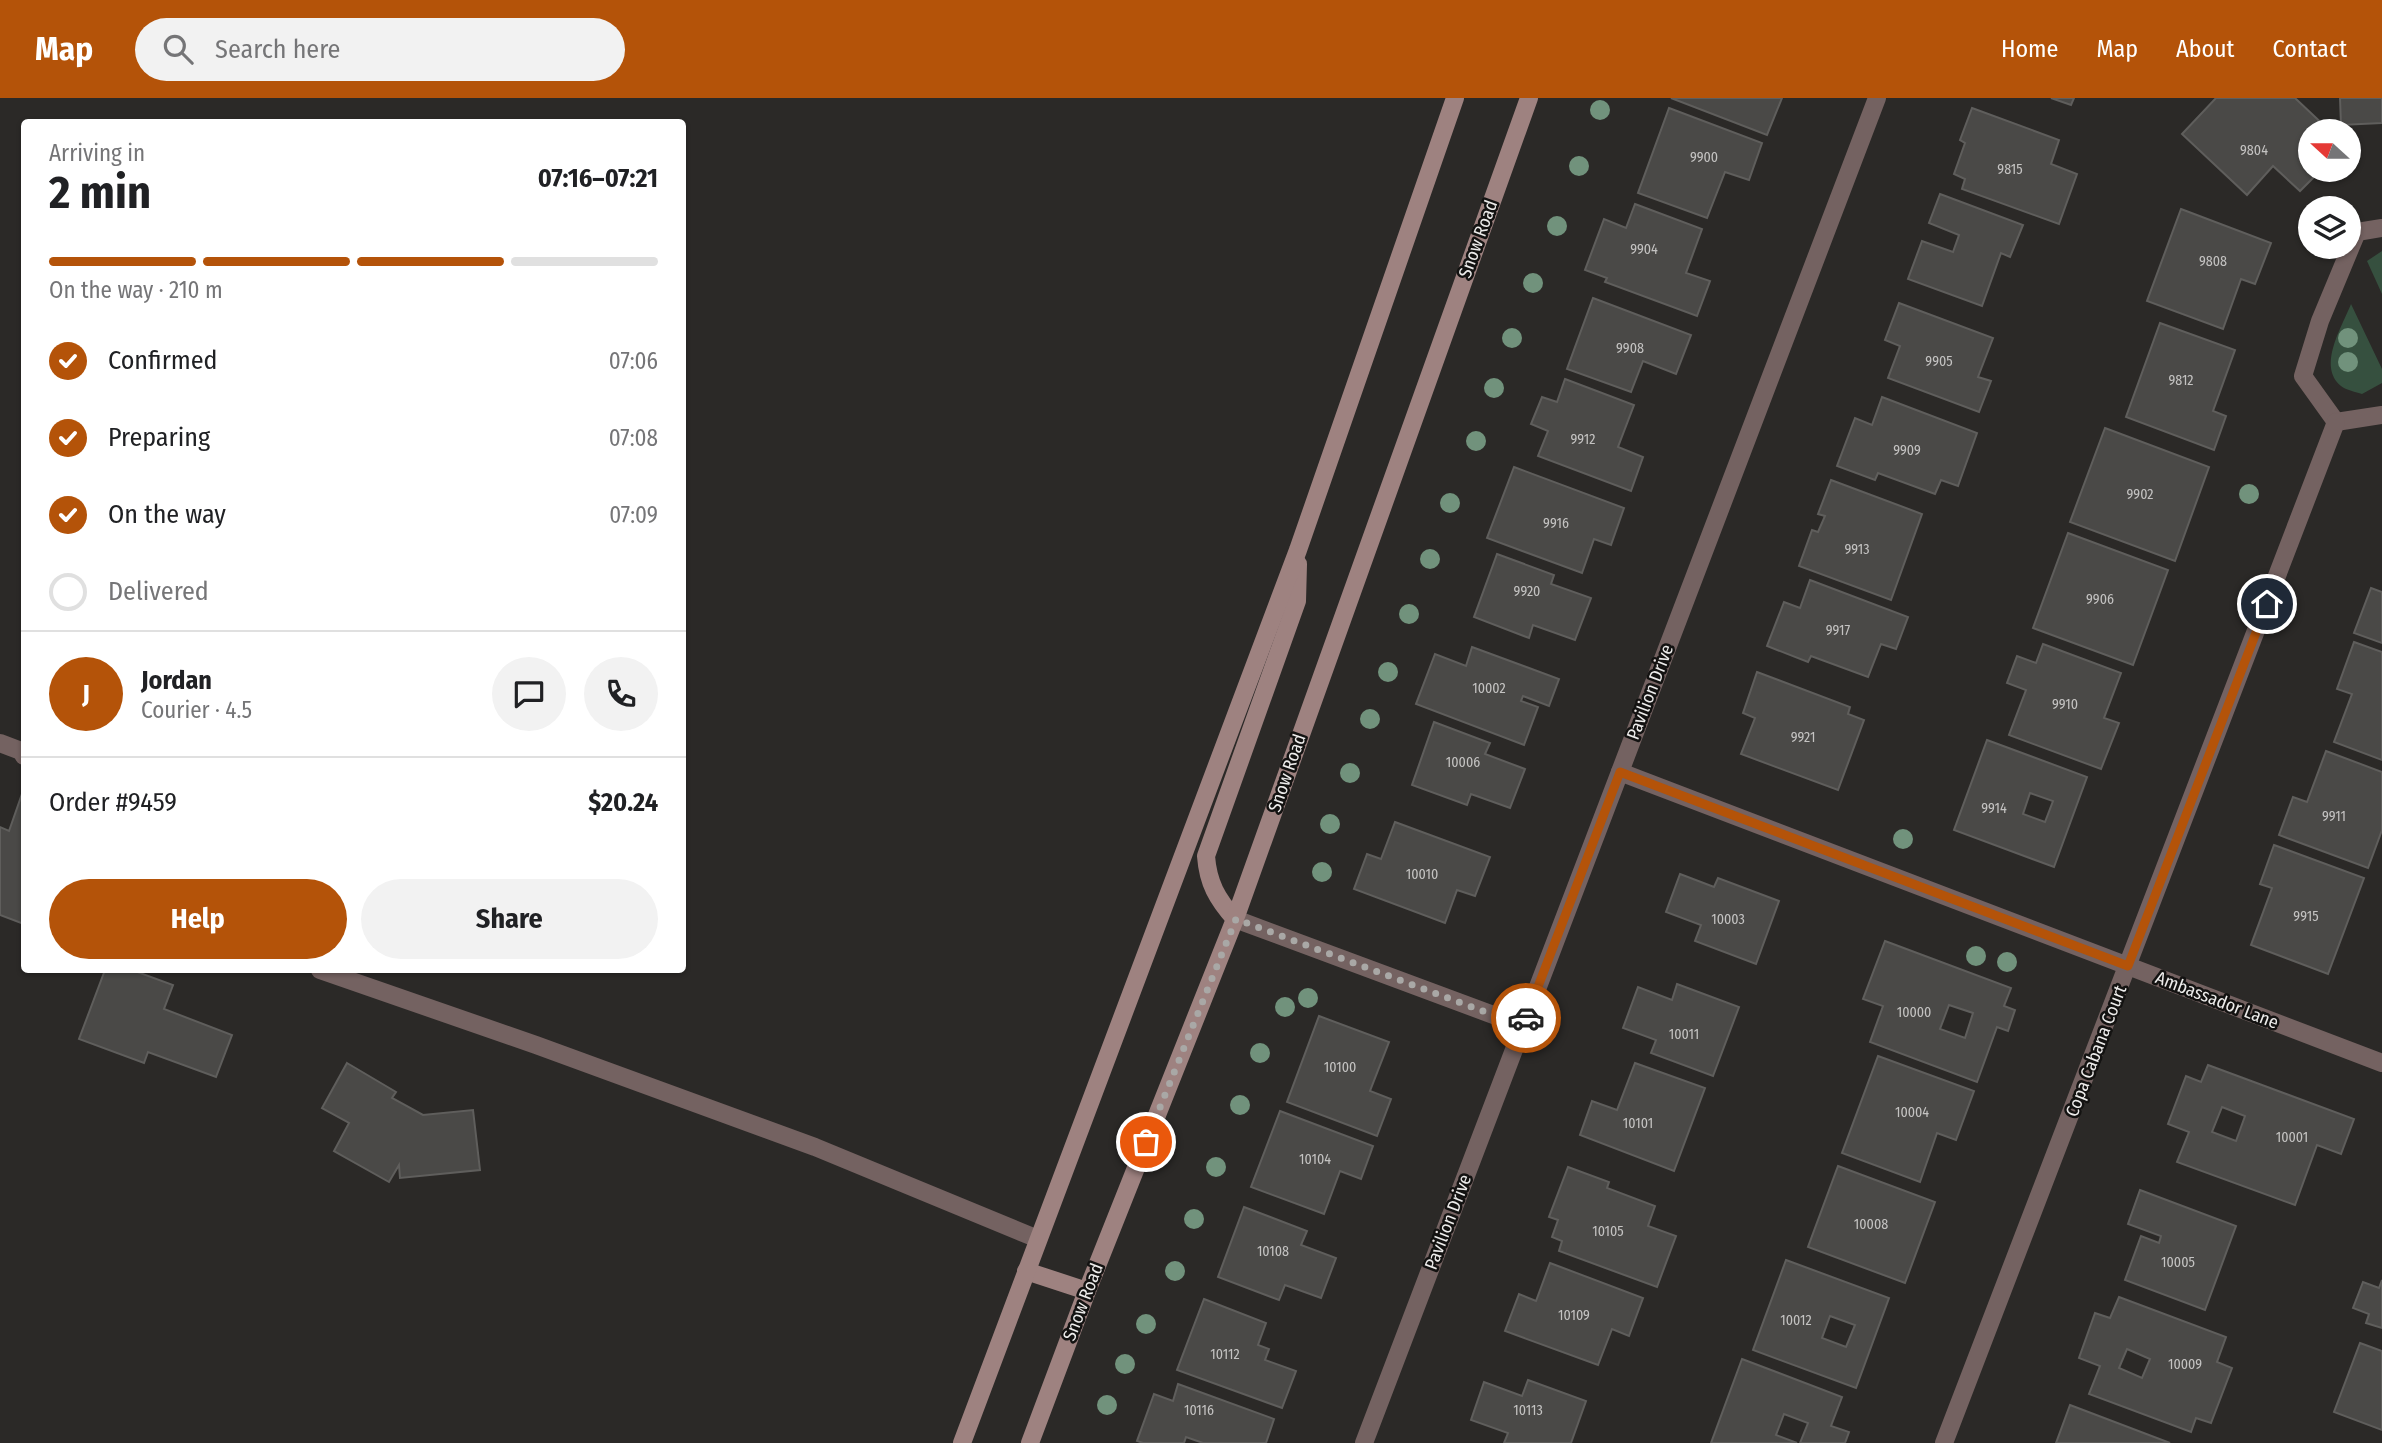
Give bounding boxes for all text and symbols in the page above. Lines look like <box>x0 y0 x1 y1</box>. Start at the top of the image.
search box <box>135 18 625 81</box>
text: Map <box>35 29 93 69</box>
icon: search <box>159 30 197 68</box>
text: Search here <box>215 34 340 65</box>
text: Home <box>2001 35 2058 63</box>
text: Map <box>2096 35 2138 63</box>
text: About <box>2176 35 2234 63</box>
text: Contact <box>2272 35 2347 63</box>
north arrow <box>2298 119 2361 182</box>
map controls <box>2298 119 2361 259</box>
text: Arriving in <box>49 139 145 167</box>
house number: 9804 <box>2240 142 2268 159</box>
house number: 9900 <box>1690 149 1718 166</box>
house number: 9815 <box>1997 161 2023 178</box>
text: 07:16–07:21 <box>538 163 658 194</box>
text: 2 min <box>49 165 151 220</box>
button: layers <box>2298 196 2361 259</box>
street label: Snow Road <box>1454 197 1502 281</box>
house number: 9904 <box>1630 241 1658 258</box>
house number: 9808 <box>2199 253 2227 270</box>
text: On the way · 210 m <box>49 276 223 304</box>
house number: 9908 <box>1616 340 1644 357</box>
icon: check <box>49 342 87 380</box>
text: Confirmed <box>108 345 218 376</box>
text: 07:06 <box>609 347 658 375</box>
house number: 9905 <box>1925 353 1953 370</box>
house number: 9812 <box>2168 372 2194 389</box>
icon: check <box>49 419 87 457</box>
text: Preparing <box>108 422 210 453</box>
text: 07:08 <box>609 424 658 452</box>
house number: 9912 <box>1570 431 1596 448</box>
house number: 9909 <box>1893 442 1921 459</box>
house number: 9902 <box>2127 486 2153 503</box>
icon: check <box>49 496 87 534</box>
text: On the way <box>108 499 226 530</box>
text: 07:09 <box>609 501 658 529</box>
house number: 9916 <box>1543 515 1569 532</box>
house number: 9913 <box>1844 541 1870 558</box>
pin <box>2237 574 2297 634</box>
text: Delivered <box>108 576 209 607</box>
house number: 9920 <box>1514 583 1540 600</box>
icon: home <box>2248 585 2286 623</box>
house number: 9906 <box>2086 591 2114 608</box>
house number: 9917 <box>1826 622 1851 639</box>
street label: Pavilion Drive <box>1622 641 1678 743</box>
button: chat <box>492 657 566 731</box>
button: phone <box>584 657 658 731</box>
text: Jordan <box>141 665 212 696</box>
text: J <box>82 679 90 710</box>
house number: 10002 <box>1472 680 1506 697</box>
text: Courier · 4.5 <box>141 696 252 724</box>
house number: 9910 <box>2052 696 2078 713</box>
house number: 9921 <box>1791 729 1815 746</box>
street label: Snow Road <box>1263 731 1311 815</box>
house number: 10006 <box>1446 754 1480 771</box>
text: Order #9459 <box>49 787 177 818</box>
text: $20.24 <box>588 787 658 818</box>
house number: 9914 <box>1981 800 2007 817</box>
house number: 9911 <box>2322 808 2346 825</box>
house number: 10010 <box>1406 866 1438 883</box>
button: Help <box>49 879 347 959</box>
button: Share <box>361 879 658 959</box>
house number: 9915 <box>2293 908 2319 925</box>
house number: 10003 <box>1711 911 1745 928</box>
street label: Ambassador Lane <box>2152 966 2282 1034</box>
street label: Copa Cabana Court <box>2061 982 2131 1120</box>
courier <box>1491 983 1561 1053</box>
icon: car <box>1507 999 1545 1037</box>
house number: 10000 <box>1897 1004 1931 1021</box>
house number: 10011 <box>1669 1026 1699 1043</box>
house number: 10100 <box>1324 1059 1356 1076</box>
house number: 10004 <box>1895 1104 1929 1121</box>
pin <box>1116 1112 1176 1172</box>
house number: 10101 <box>1623 1115 1653 1132</box>
icon: bag <box>1127 1123 1165 1161</box>
house number: 10001 <box>2276 1129 2308 1146</box>
house number: 10104 <box>1299 1151 1331 1168</box>
street label: Pavilion Drive <box>1420 1171 1476 1273</box>
house number: 10008 <box>1854 1216 1888 1233</box>
house number: 10105 <box>1592 1223 1624 1240</box>
house number: 10108 <box>1257 1243 1289 1260</box>
house number: 10005 <box>2161 1254 2195 1271</box>
street label: Snow Road <box>1058 1260 1108 1344</box>
house number: 10109 <box>1558 1307 1590 1324</box>
house number: 10012 <box>1780 1312 1812 1329</box>
house number: 10112 <box>1210 1346 1240 1363</box>
house number: 10009 <box>2168 1356 2202 1373</box>
house number: 10116 <box>1184 1402 1214 1419</box>
house number: 10113 <box>1513 1402 1543 1419</box>

